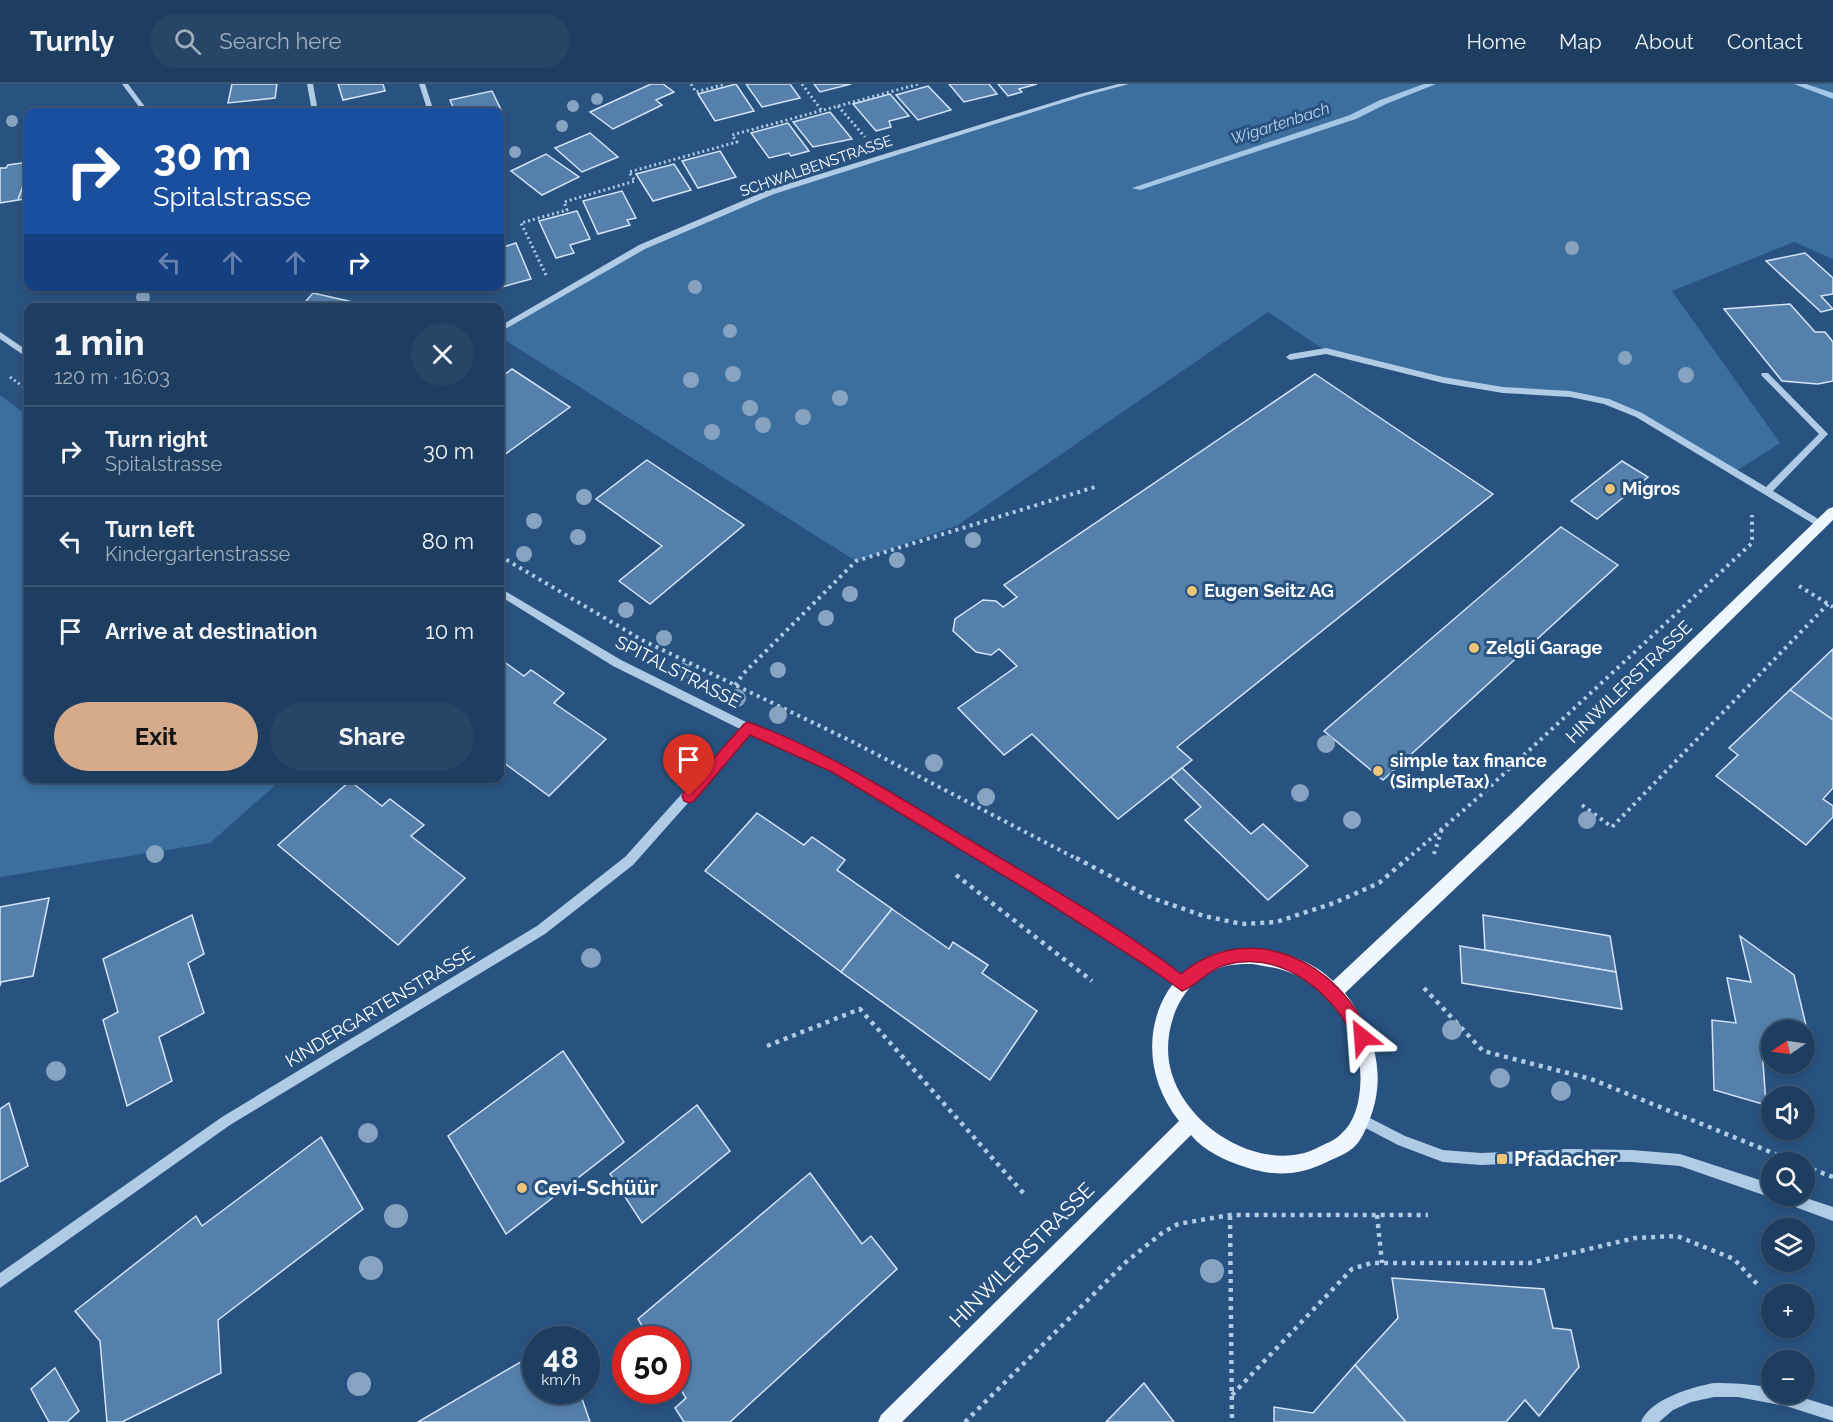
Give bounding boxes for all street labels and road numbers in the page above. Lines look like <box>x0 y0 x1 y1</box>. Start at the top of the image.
street label: SCHWALBENSTRASSE <box>737 131 895 201</box>
street label: HINWILERSTRASSE <box>1561 616 1696 747</box>
street label: SPITALSTRASSE <box>612 631 744 712</box>
street label: KINDERGARTENSTRASSE <box>282 942 478 1071</box>
street label: HINWILERSTRASSE <box>944 1177 1099 1332</box>

